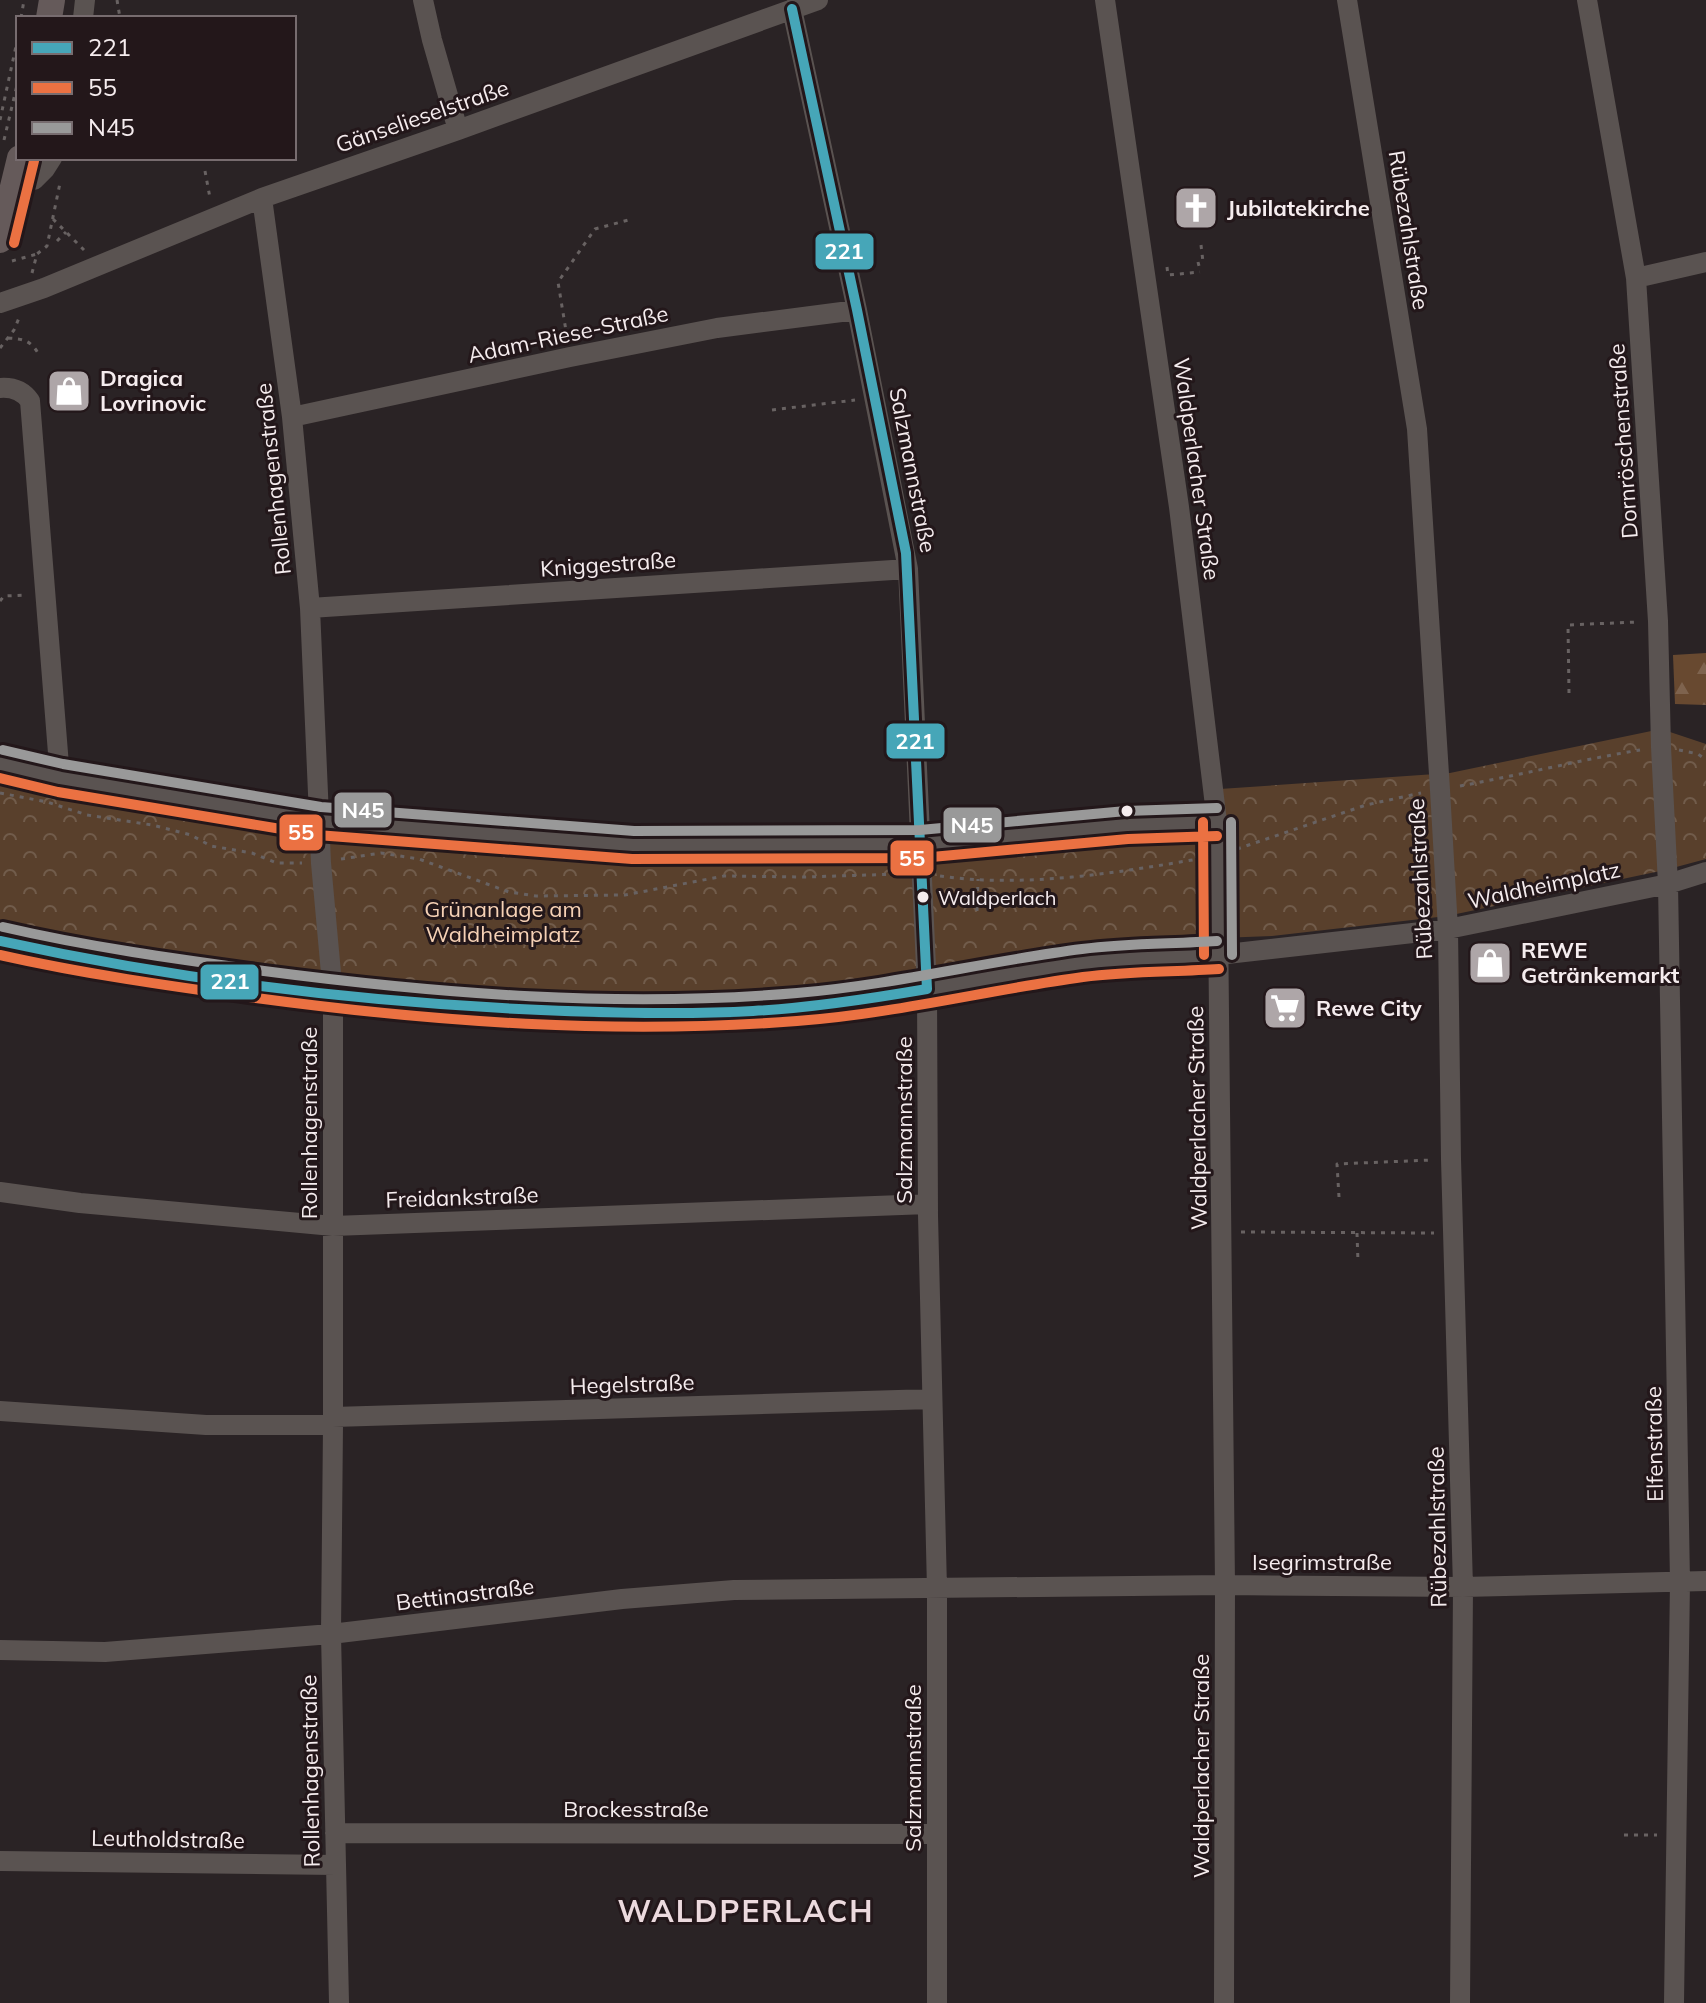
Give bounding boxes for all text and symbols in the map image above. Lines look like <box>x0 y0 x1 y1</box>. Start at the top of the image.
legend <box>16 16 296 160</box>
text: 221 <box>88 32 131 62</box>
text: 55 <box>88 72 117 102</box>
street label: Gänselieselstraße <box>332 73 512 159</box>
text: N45 <box>88 112 135 142</box>
street label: Rübezahlstraße <box>1383 148 1435 312</box>
church icon: Jubilatekirche <box>1172 184 1220 232</box>
place label: Jubilatekirche <box>1227 194 1370 222</box>
line badge: 221 <box>814 232 875 271</box>
text: 221 <box>824 237 864 265</box>
street label: Adam-Riese-Straße <box>465 299 671 369</box>
street label: Dornröschenstraße <box>1602 343 1644 539</box>
street label: Waldperlacher Straße <box>1168 356 1226 582</box>
place label: Dragica Lovrinovic <box>100 364 206 417</box>
shop icon: Dragica Lovrinovic <box>45 367 93 415</box>
street label: Rollenhagenstraße <box>249 382 297 576</box>
street label: Salzmannstraße <box>883 385 943 555</box>
street label: Kniggestraße <box>539 545 677 583</box>
line badge: 221 <box>885 722 946 760</box>
text: 221 <box>895 727 935 755</box>
line badge: N45 <box>333 791 393 829</box>
text: N45 <box>341 796 385 824</box>
street label: Rübezahlstraße <box>1402 798 1438 960</box>
unlabelled marker <box>1119 803 1135 819</box>
line badge: N45 <box>942 806 1003 844</box>
text: N45 <box>950 811 994 839</box>
line badge: 55 <box>278 813 324 852</box>
text: 55 <box>288 818 314 846</box>
line badge: 55 <box>889 839 935 877</box>
text: 55 <box>899 844 925 872</box>
street label: Waldheimplatz <box>1465 855 1623 915</box>
place label: Waldperlach <box>938 885 1056 910</box>
marker: Waldperlach <box>915 889 931 905</box>
park label: Grünanlage am Waldheimplatz <box>424 895 582 948</box>
place label: REWE Getränkemarkt <box>1521 936 1679 989</box>
shop icon: REWE Getränkemarkt <box>1466 939 1514 987</box>
line badge: 221 <box>199 963 260 1001</box>
text: 221 <box>210 967 250 995</box>
supermarket icon: Rewe City <box>1261 984 1309 1032</box>
place label: Rewe City <box>1316 994 1422 1022</box>
street label: Waldperlacher Straße <box>1181 1006 1213 1230</box>
street label: Rollenhagenstraße <box>295 1027 323 1219</box>
street label: Salzmannstraße <box>890 1036 918 1204</box>
street label: Freidankstraße <box>385 1180 539 1214</box>
street label: Hegelstraße <box>569 1368 695 1400</box>
street label: Elfenstraße <box>1639 1386 1669 1502</box>
street label: Rübezahlstraße <box>1422 1446 1452 1608</box>
street label: Isegrimstraße <box>1252 1548 1392 1576</box>
street label: Bettinastraße <box>394 1572 536 1616</box>
street label: Waldperlacher Straße <box>1187 1654 1215 1878</box>
street label: Rollenhagenstraße <box>294 1674 326 1868</box>
street label: Salzmannstraße <box>899 1684 927 1852</box>
street label: Brockesstraße <box>563 1795 709 1823</box>
street label: Leutholdstraße <box>91 1824 245 1854</box>
district label: WALDPERLACH <box>617 1892 875 1930</box>

